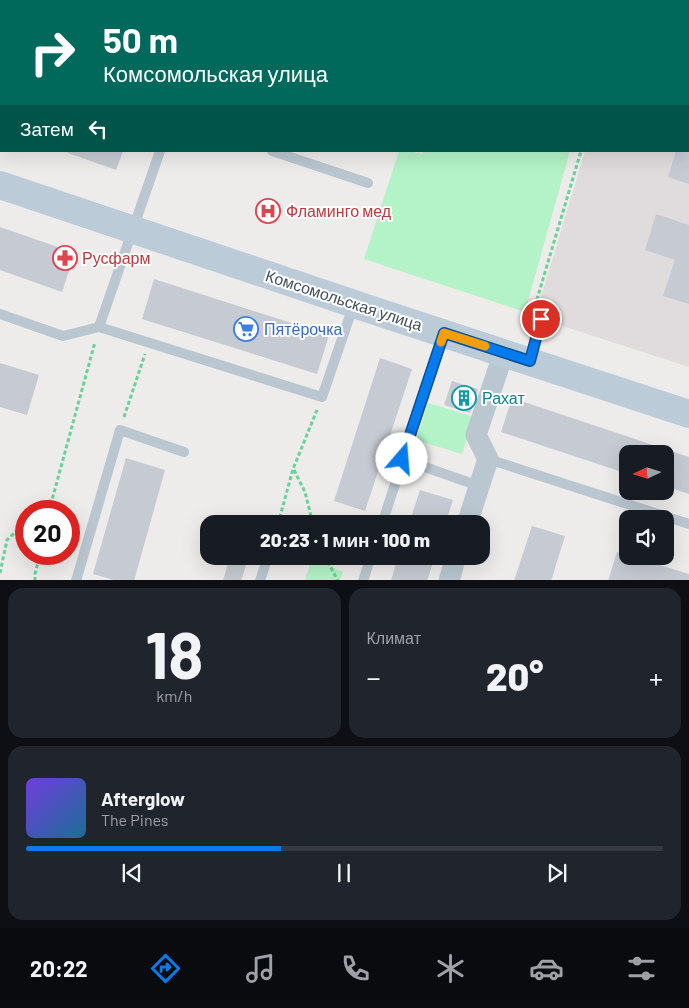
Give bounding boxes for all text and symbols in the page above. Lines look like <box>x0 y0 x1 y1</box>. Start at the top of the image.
text: 50 m <box>103 18 178 60</box>
icon: right <box>20 20 85 85</box>
text: Комсомольская улица <box>103 60 328 86</box>
icon: left <box>84 115 112 143</box>
text: Затем <box>20 117 74 140</box>
hospital icon: Фламинго мед <box>255 198 281 224</box>
place label: Фламинго мед <box>286 201 392 220</box>
pharmacy icon: Русфарм <box>52 245 78 271</box>
place label: Русфарм <box>82 248 150 267</box>
street label: Комсомольская улица <box>263 265 425 334</box>
pin <box>520 298 562 340</box>
icon: arrive <box>527 305 555 333</box>
supermarket icon: Пятёрочка <box>233 316 259 342</box>
place label: Пятёрочка <box>264 319 343 338</box>
building icon: Рахат <box>451 385 477 411</box>
place label: Рахат <box>482 388 525 407</box>
position arrow <box>375 432 427 484</box>
north arrow <box>619 445 674 500</box>
map controls <box>619 445 674 565</box>
speed limit sign: 20 <box>15 500 80 565</box>
button: sound <box>619 510 674 565</box>
text: 20:23 · 1 мин · 100 m <box>260 528 430 551</box>
text: 18 <box>145 614 203 692</box>
text: Климат <box>367 628 421 647</box>
text: 20° <box>486 653 544 699</box>
text: − <box>367 660 381 694</box>
text: + <box>649 660 663 694</box>
text: km/h <box>156 686 192 705</box>
text: Afterglow <box>101 787 185 810</box>
text: The Pines <box>101 810 169 829</box>
icon: previous <box>118 859 146 887</box>
icon: pause <box>330 859 358 887</box>
icon: next <box>543 859 571 887</box>
icon: directions <box>148 951 183 986</box>
icon: music <box>243 951 278 986</box>
icon: phone <box>338 951 373 986</box>
icon: climate <box>433 951 468 986</box>
icon: car <box>529 951 564 986</box>
icon: filters <box>624 951 659 986</box>
text: 20:22 <box>30 955 88 981</box>

